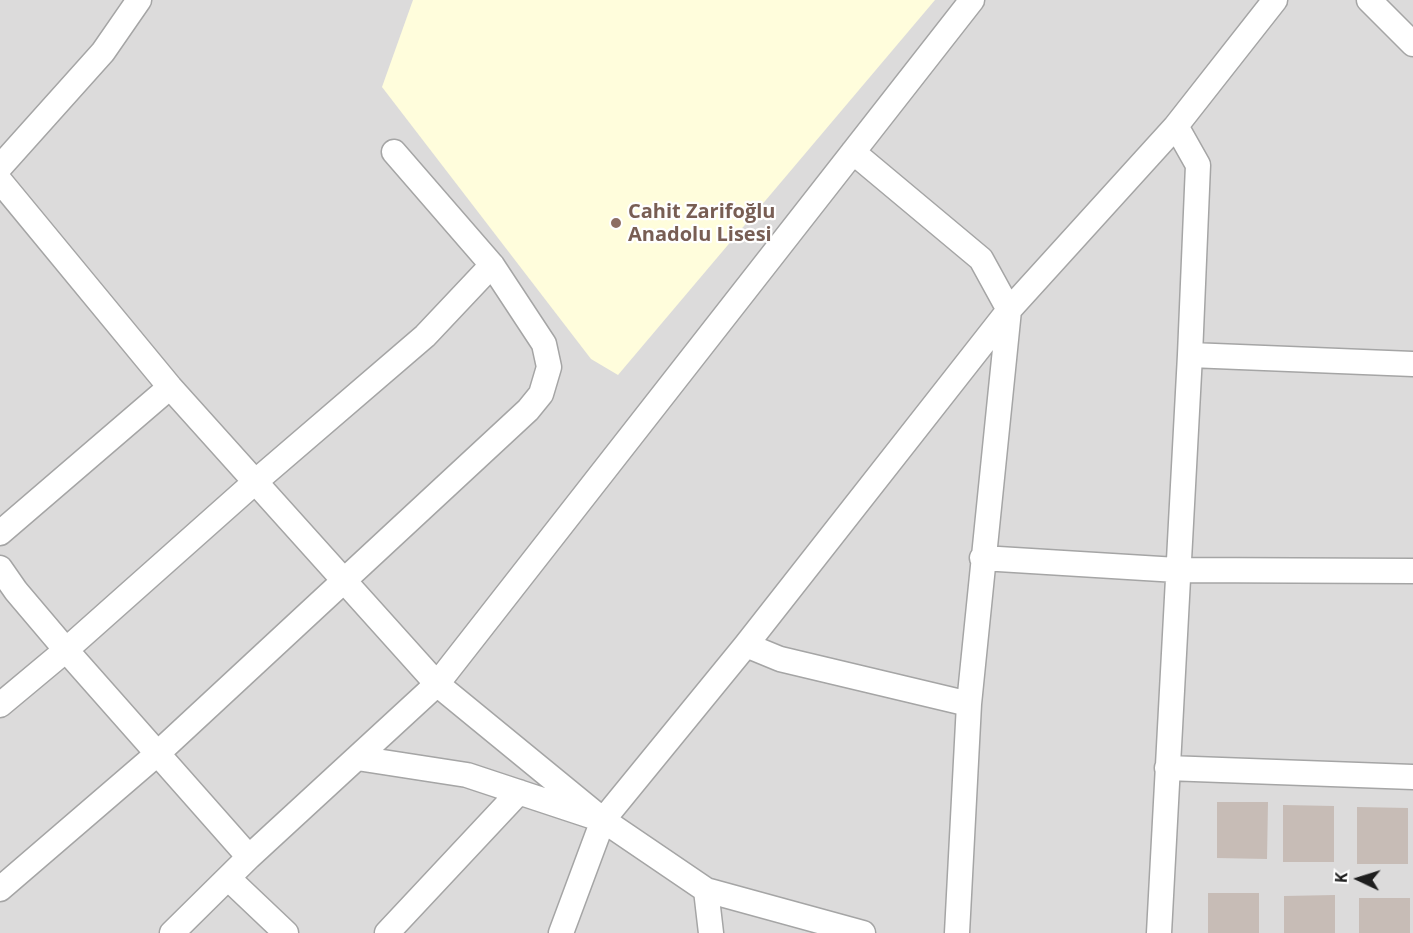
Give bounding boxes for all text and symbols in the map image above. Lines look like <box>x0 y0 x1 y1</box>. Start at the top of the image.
place label: Cahit Zarifoğlu Anadolu Lisesi <box>628 200 775 247</box>
marker: Cahit Zarifoğlu Anadolu Lisesi <box>609 216 623 230</box>
north arrow <box>1329 849 1389 909</box>
text: K <box>1330 872 1352 884</box>

